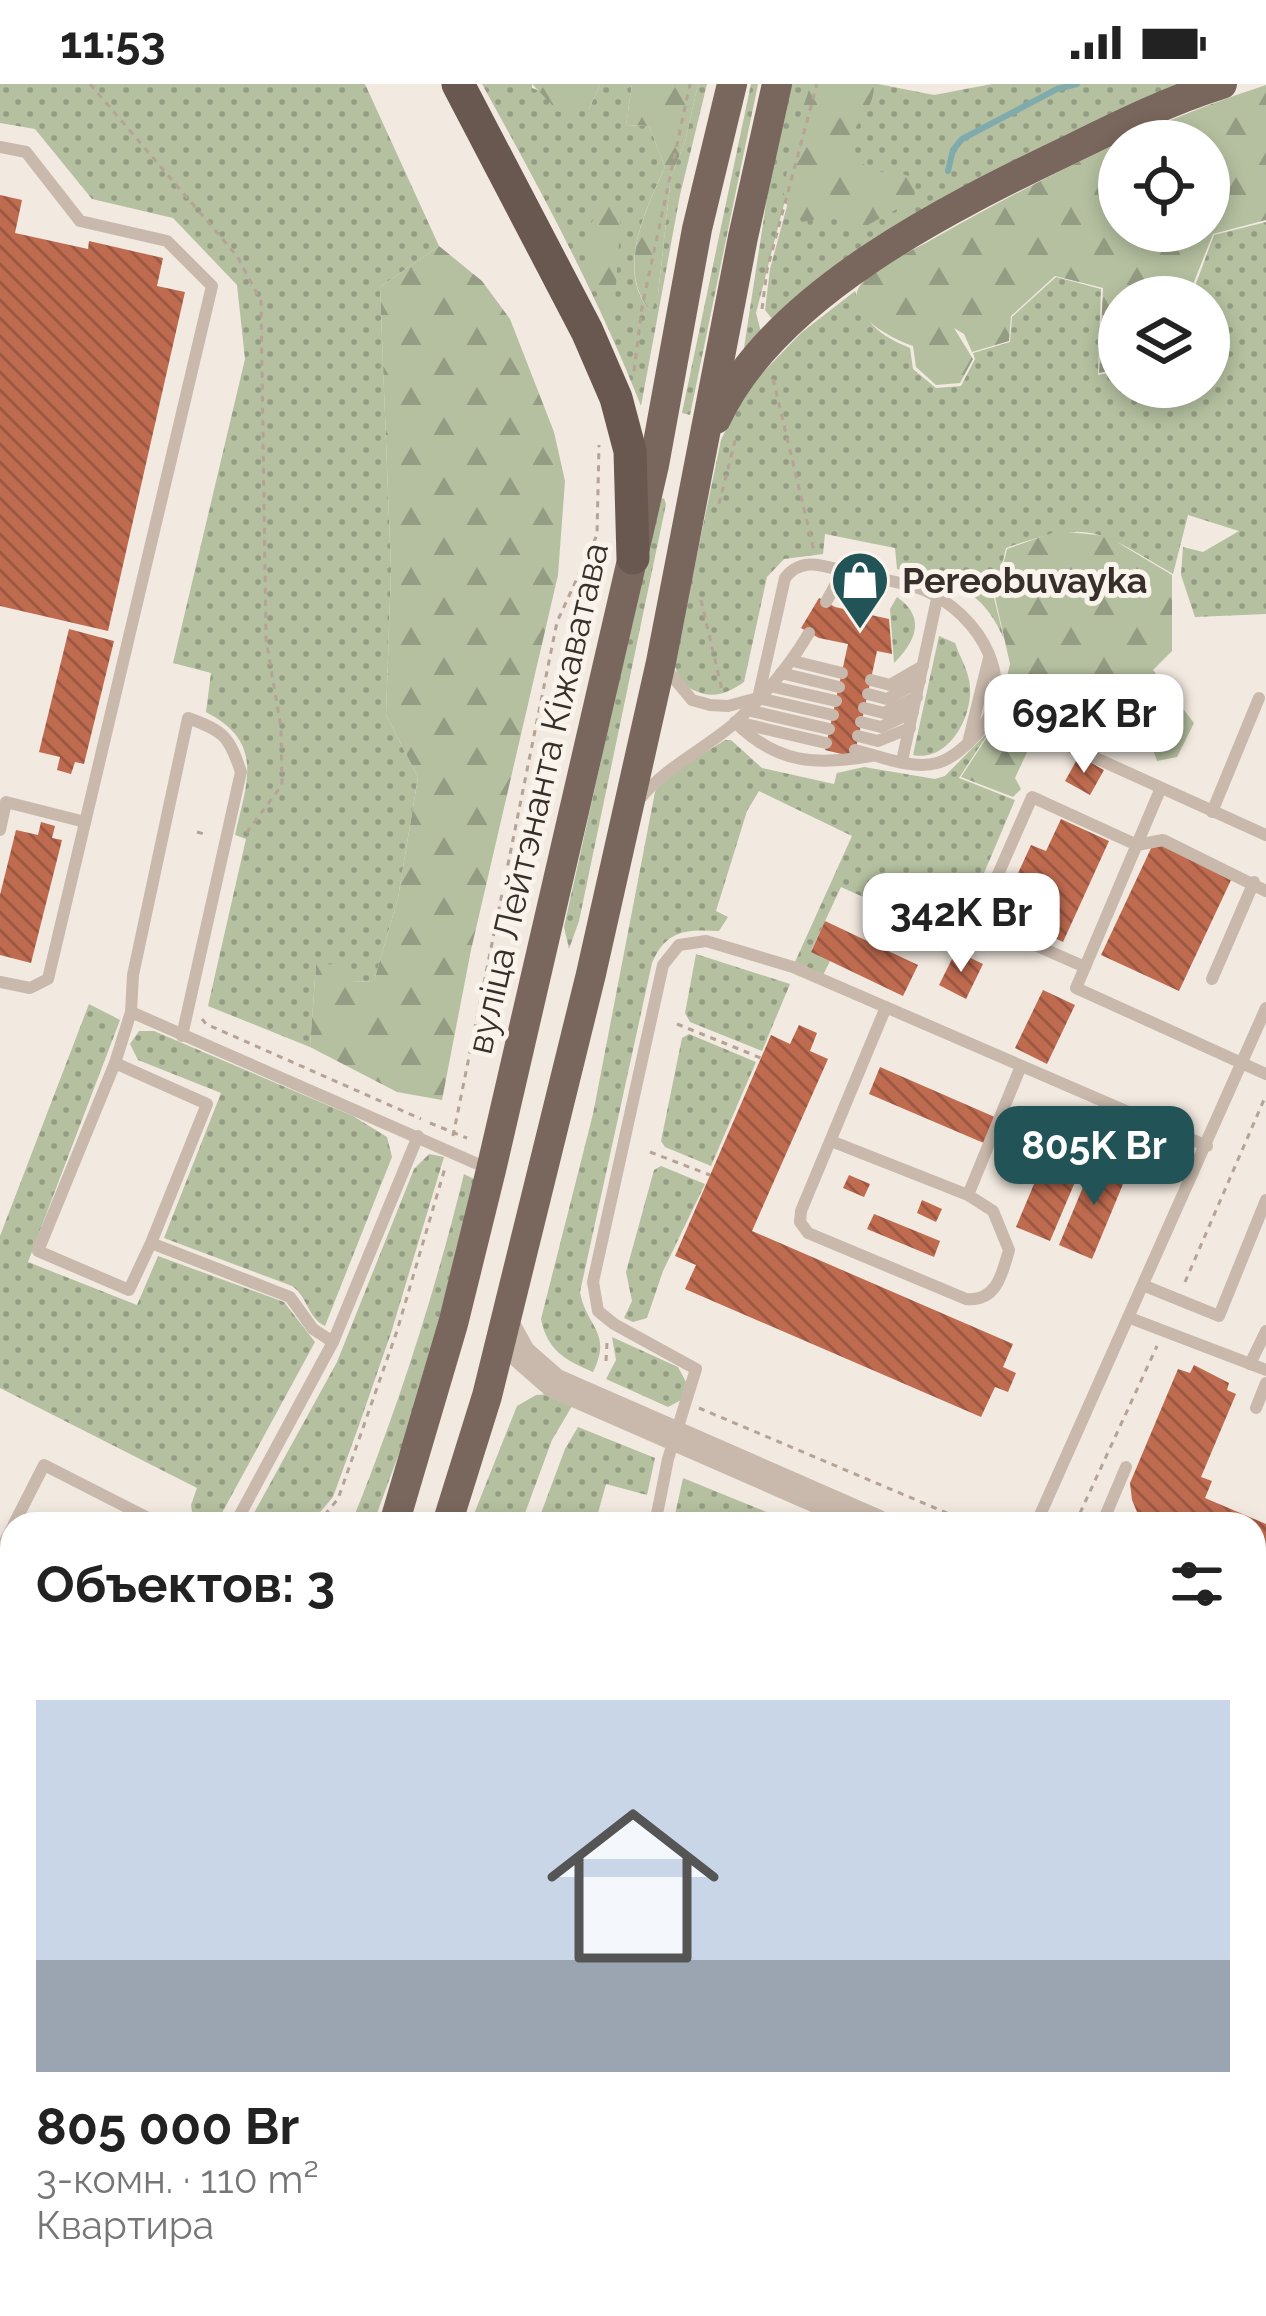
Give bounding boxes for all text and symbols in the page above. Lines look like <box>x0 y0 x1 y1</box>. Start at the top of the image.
text: 11:53 <box>60 16 166 69</box>
map controls <box>1098 120 1230 408</box>
button: locate <box>1098 120 1230 252</box>
button: layers <box>1098 276 1230 408</box>
street label: вуліца Лейтэнанта Кіжаватава <box>458 539 616 1057</box>
shop icon: Pereobuvayka <box>829 549 891 631</box>
place label: Pereobuvayka <box>902 559 1147 601</box>
pin: 692K Br <box>973 674 1195 776</box>
text: 692K Br <box>1011 690 1157 736</box>
pin: 342K Br <box>850 873 1072 975</box>
text: 342K Br <box>890 889 1032 935</box>
pin: 805K Br <box>983 1106 1205 1208</box>
text: 805K Br <box>1021 1122 1167 1168</box>
icon: filters <box>1164 1551 1230 1617</box>
text: Объектов: 3 <box>36 1554 335 1614</box>
icon: home <box>525 1778 741 1994</box>
text: 805 000 Br <box>36 2096 299 2156</box>
text: 3-комн. · 110 m² <box>36 2156 319 2202</box>
text: Квартира <box>36 2202 214 2248</box>

